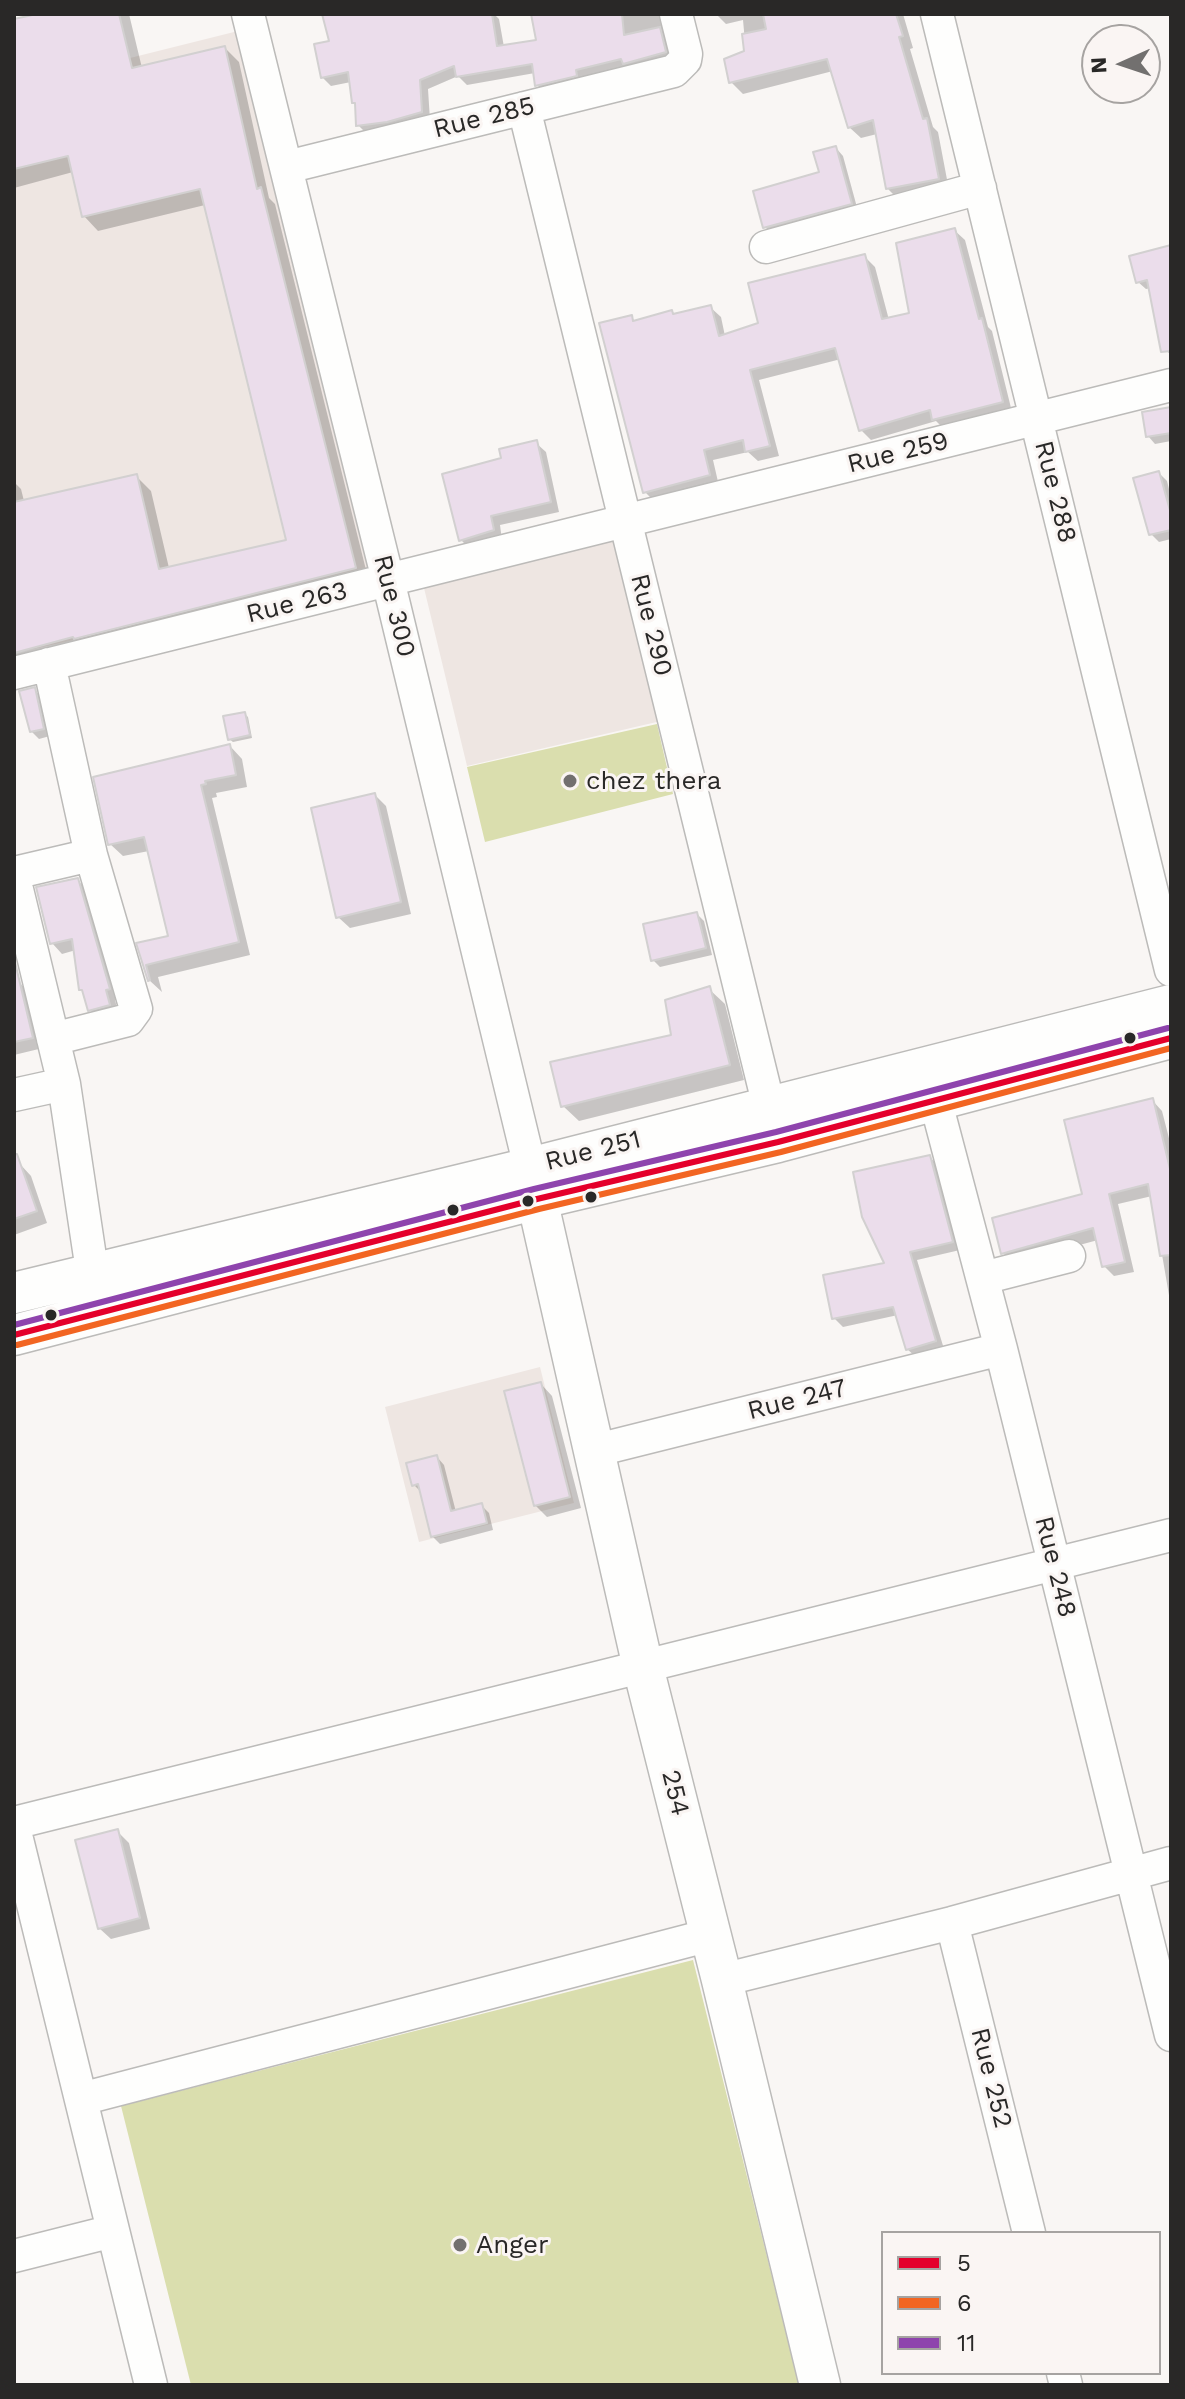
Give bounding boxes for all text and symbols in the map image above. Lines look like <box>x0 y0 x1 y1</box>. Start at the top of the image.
north arrow <box>1081 24 1161 104</box>
text: N <box>1086 56 1111 74</box>
street label: Rue 285 <box>430 90 538 146</box>
street label: Rue 259 <box>844 425 952 481</box>
street label: Rue 288 <box>1027 438 1083 546</box>
street label: Rue 300 <box>366 552 422 660</box>
street label: Rue 290 <box>623 571 679 679</box>
street label: Rue 263 <box>243 575 351 631</box>
place label: chez thera <box>586 765 721 797</box>
marker: chez thera <box>561 772 579 790</box>
unlabelled marker <box>1122 1030 1138 1046</box>
street label: Rue 251 <box>542 1124 644 1178</box>
unlabelled marker <box>583 1189 599 1205</box>
unlabelled marker <box>520 1193 536 1209</box>
unlabelled marker <box>445 1202 461 1218</box>
unlabelled marker <box>43 1307 59 1323</box>
street label: Rue 247 <box>744 1373 850 1427</box>
street label: Rue 248 <box>1027 1513 1083 1621</box>
street label: 254 <box>654 1767 696 1819</box>
street label: Rue 252 <box>963 2025 1019 2131</box>
place label: Anger <box>476 2229 549 2261</box>
legend <box>881 2231 1161 2375</box>
marker: Anger <box>451 2236 469 2254</box>
text: 5 <box>957 2249 971 2277</box>
text: 6 <box>957 2289 972 2317</box>
text: 11 <box>957 2329 976 2357</box>

